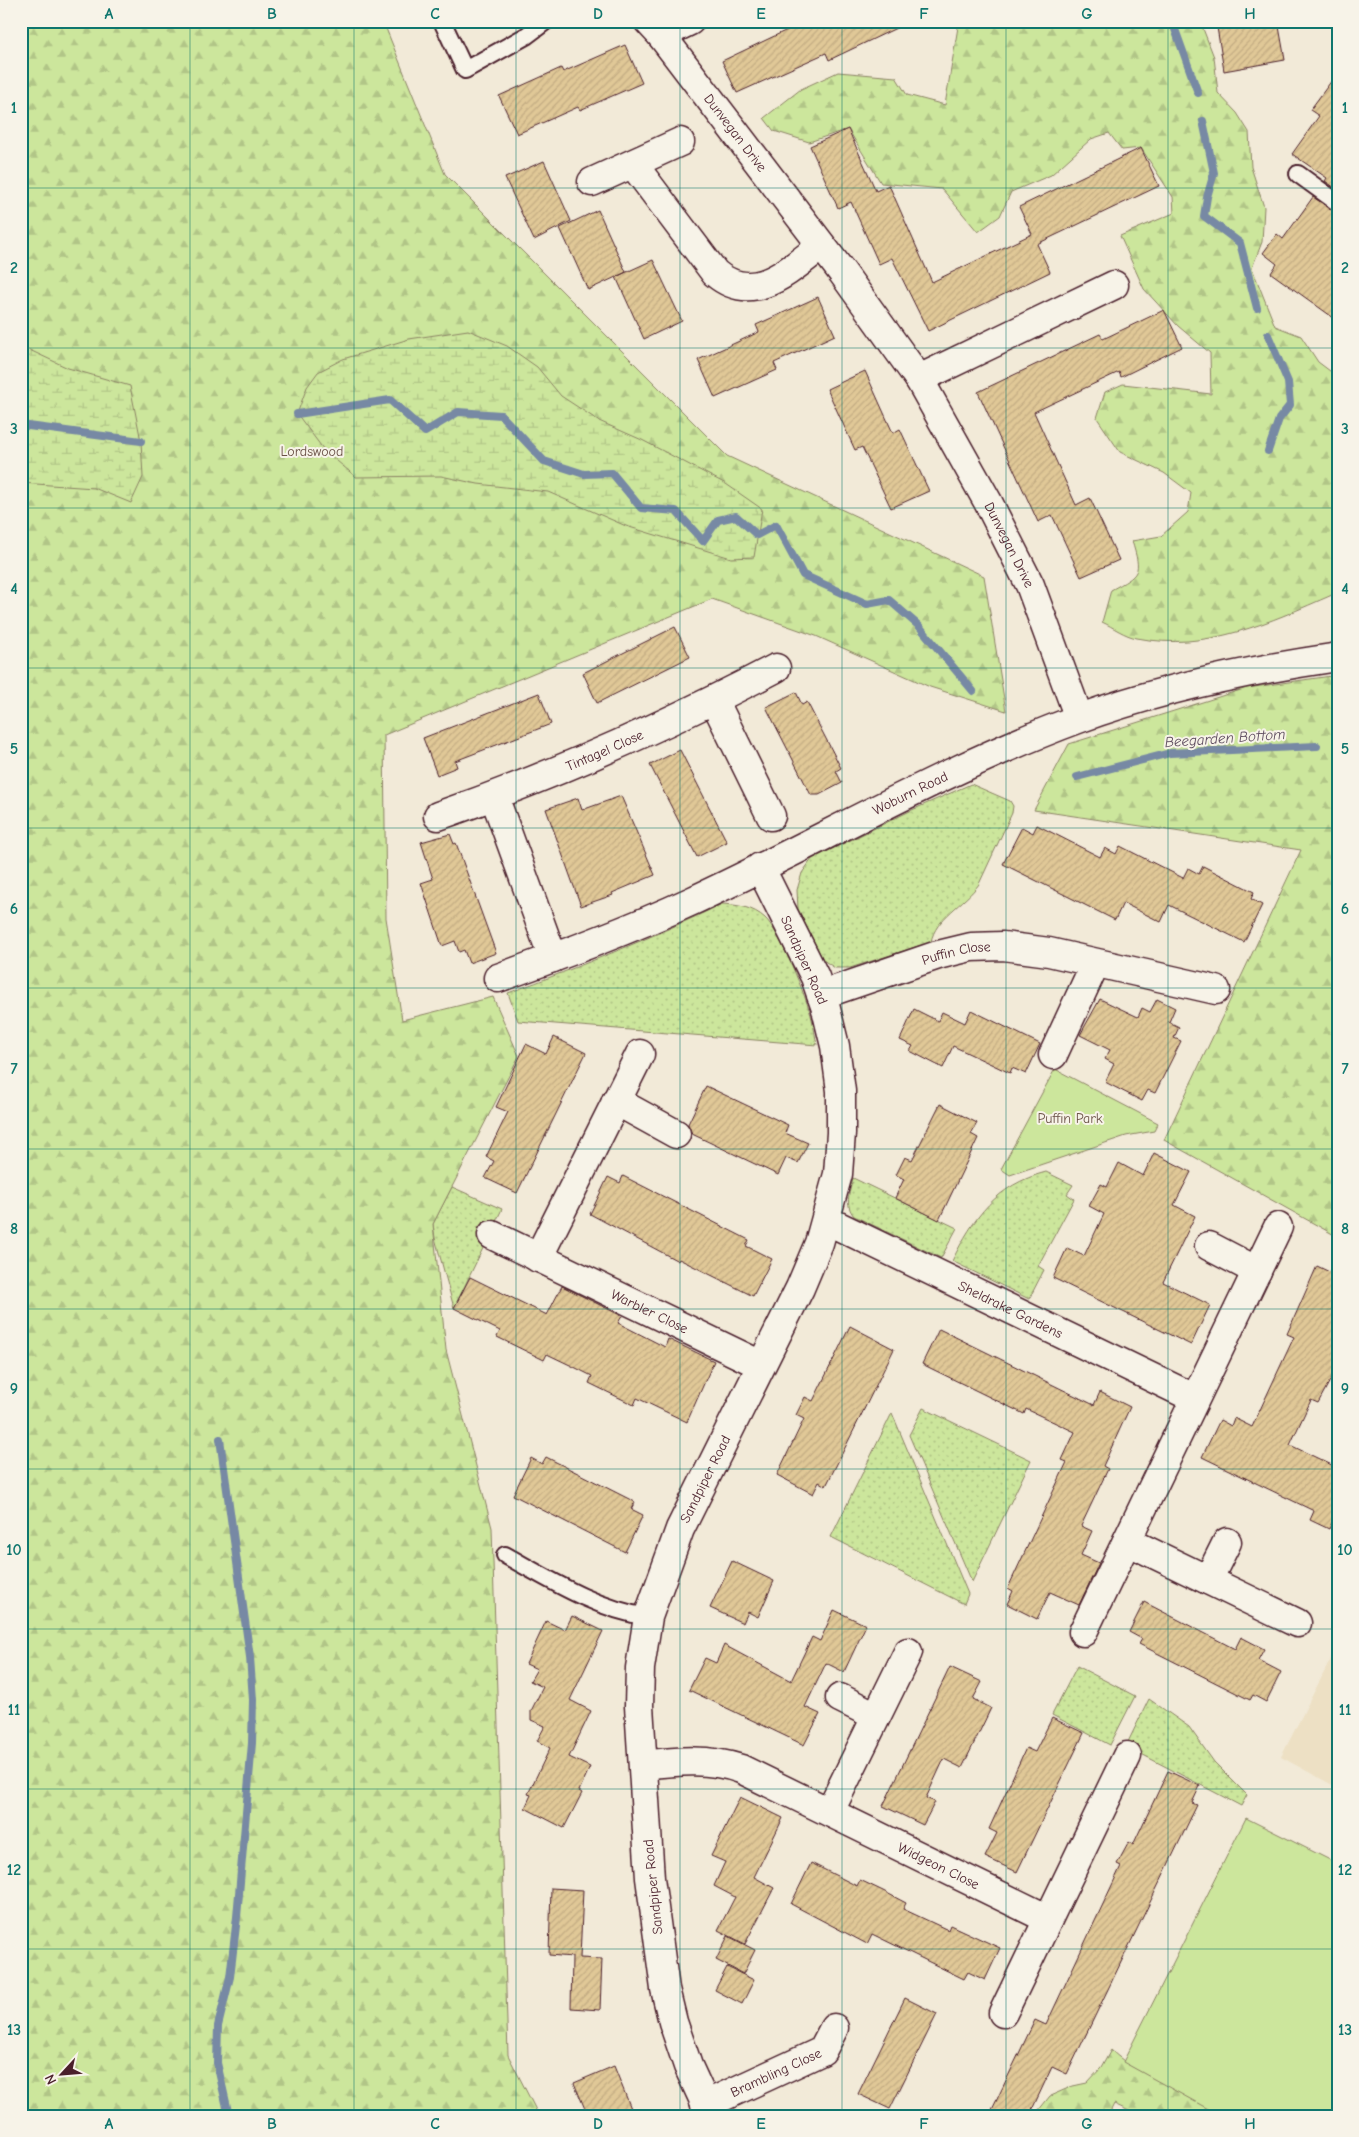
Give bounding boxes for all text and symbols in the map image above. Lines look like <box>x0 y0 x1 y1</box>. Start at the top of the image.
text: A <box>105 5 114 23</box>
text: B <box>267 5 277 23</box>
text: C <box>430 5 440 23</box>
text: D <box>593 5 603 23</box>
text: E <box>756 5 766 23</box>
text: F <box>919 5 929 23</box>
text: G <box>1081 5 1093 23</box>
text: H <box>1244 5 1256 23</box>
street label: Dunvegan Drive <box>700 90 771 175</box>
text: 1 <box>11 99 17 117</box>
text: 1 <box>1342 99 1348 117</box>
text: 2 <box>10 259 18 277</box>
text: 2 <box>1341 259 1349 277</box>
text: 3 <box>10 420 18 438</box>
text: 3 <box>1341 420 1349 438</box>
park label: Lordswood <box>281 443 343 460</box>
street label: Dunvegan Drive <box>981 499 1038 590</box>
text: 4 <box>10 580 18 598</box>
text: 4 <box>1341 580 1349 598</box>
water label: Beegarden Bottom <box>1164 725 1286 751</box>
street label: Tintagel Close <box>563 726 646 775</box>
text: 5 <box>10 740 18 758</box>
text: 5 <box>1341 740 1349 758</box>
street label: Woburn Road <box>869 767 950 819</box>
text: 6 <box>10 900 18 918</box>
text: 6 <box>1341 900 1349 918</box>
street label: Sandpiper Road <box>777 913 831 1007</box>
street label: Puffin Close <box>919 938 991 968</box>
text: 7 <box>10 1060 18 1078</box>
text: 7 <box>1341 1060 1349 1078</box>
park label: Puffin Park <box>1037 1110 1103 1127</box>
text: 8 <box>10 1220 18 1238</box>
text: 8 <box>1341 1220 1349 1238</box>
street label: Sheldrake Gardens <box>956 1277 1066 1342</box>
street label: Warbler Close <box>608 1285 691 1337</box>
text: 9 <box>10 1380 18 1398</box>
text: 9 <box>1341 1380 1349 1398</box>
street label: Sandpiper Road <box>676 1432 734 1526</box>
text: 10 <box>6 1541 22 1559</box>
text: 10 <box>1337 1541 1353 1559</box>
text: 11 <box>8 1701 20 1719</box>
text: 11 <box>1339 1701 1351 1719</box>
street label: Widgeon Close <box>895 1838 982 1893</box>
street label: Sandpiper Road <box>640 1839 666 1935</box>
text: 12 <box>7 1861 21 1879</box>
text: 12 <box>1338 1861 1352 1879</box>
text: 13 <box>7 2021 21 2039</box>
text: 13 <box>1338 2021 1352 2039</box>
street label: Brambling Close <box>728 2044 824 2101</box>
north arrow <box>38 2050 88 2100</box>
text: N <box>41 2072 60 2087</box>
text: A <box>105 2115 114 2133</box>
text: B <box>267 2115 277 2133</box>
text: C <box>430 2115 440 2133</box>
text: D <box>593 2115 603 2133</box>
text: E <box>756 2115 766 2133</box>
text: F <box>919 2115 929 2133</box>
text: G <box>1081 2115 1093 2133</box>
text: H <box>1244 2115 1256 2133</box>

